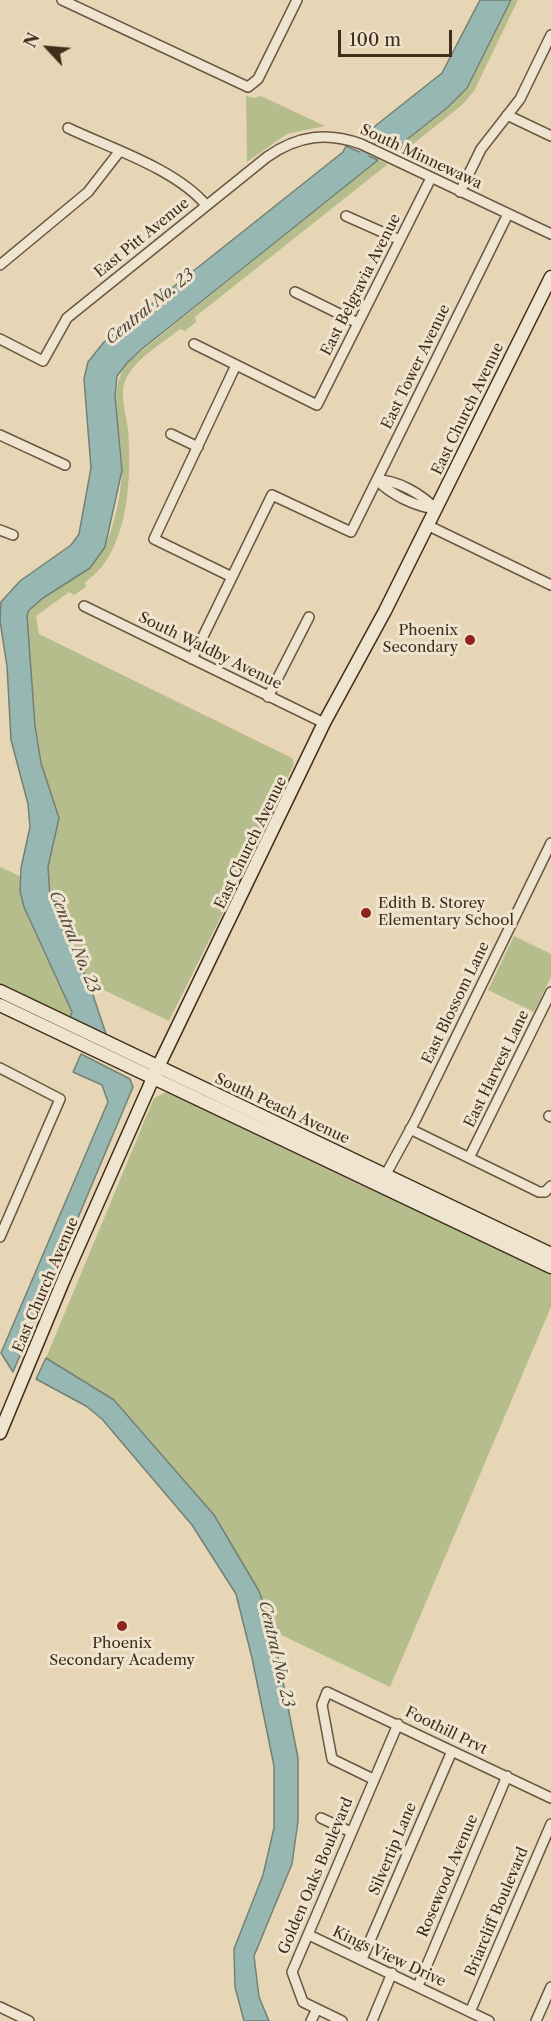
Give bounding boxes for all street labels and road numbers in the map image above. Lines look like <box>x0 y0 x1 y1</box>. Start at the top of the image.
street label: South Minnewawa <box>357 121 485 193</box>
street label: East Pitt Avenue <box>91 194 193 282</box>
street label: East Belgravia Avenue <box>317 211 405 359</box>
street label: East Tower Avenue <box>378 302 454 432</box>
street label: East Church Avenue <box>428 340 508 478</box>
street label: South Waldby Avenue <box>135 608 285 694</box>
street label: East Church Avenue <box>211 774 291 912</box>
street label: East Blossom Lane <box>419 939 493 1067</box>
street label: East Harvest Lane <box>461 1007 533 1131</box>
street label: South Peach Avenue <box>212 1070 352 1148</box>
street label: East Church Avenue <box>9 1215 83 1355</box>
street label: Foothill Prvt <box>402 1703 490 1759</box>
street label: Golden Oaks Boulevard <box>275 1795 357 1957</box>
street label: Silvertip Lane <box>365 1800 421 1898</box>
street label: Rosewood Avenue <box>414 1812 482 1940</box>
street label: Briarcliff Boulevard <box>462 1845 532 1979</box>
street label: Kings View Drive <box>329 1923 449 1991</box>

